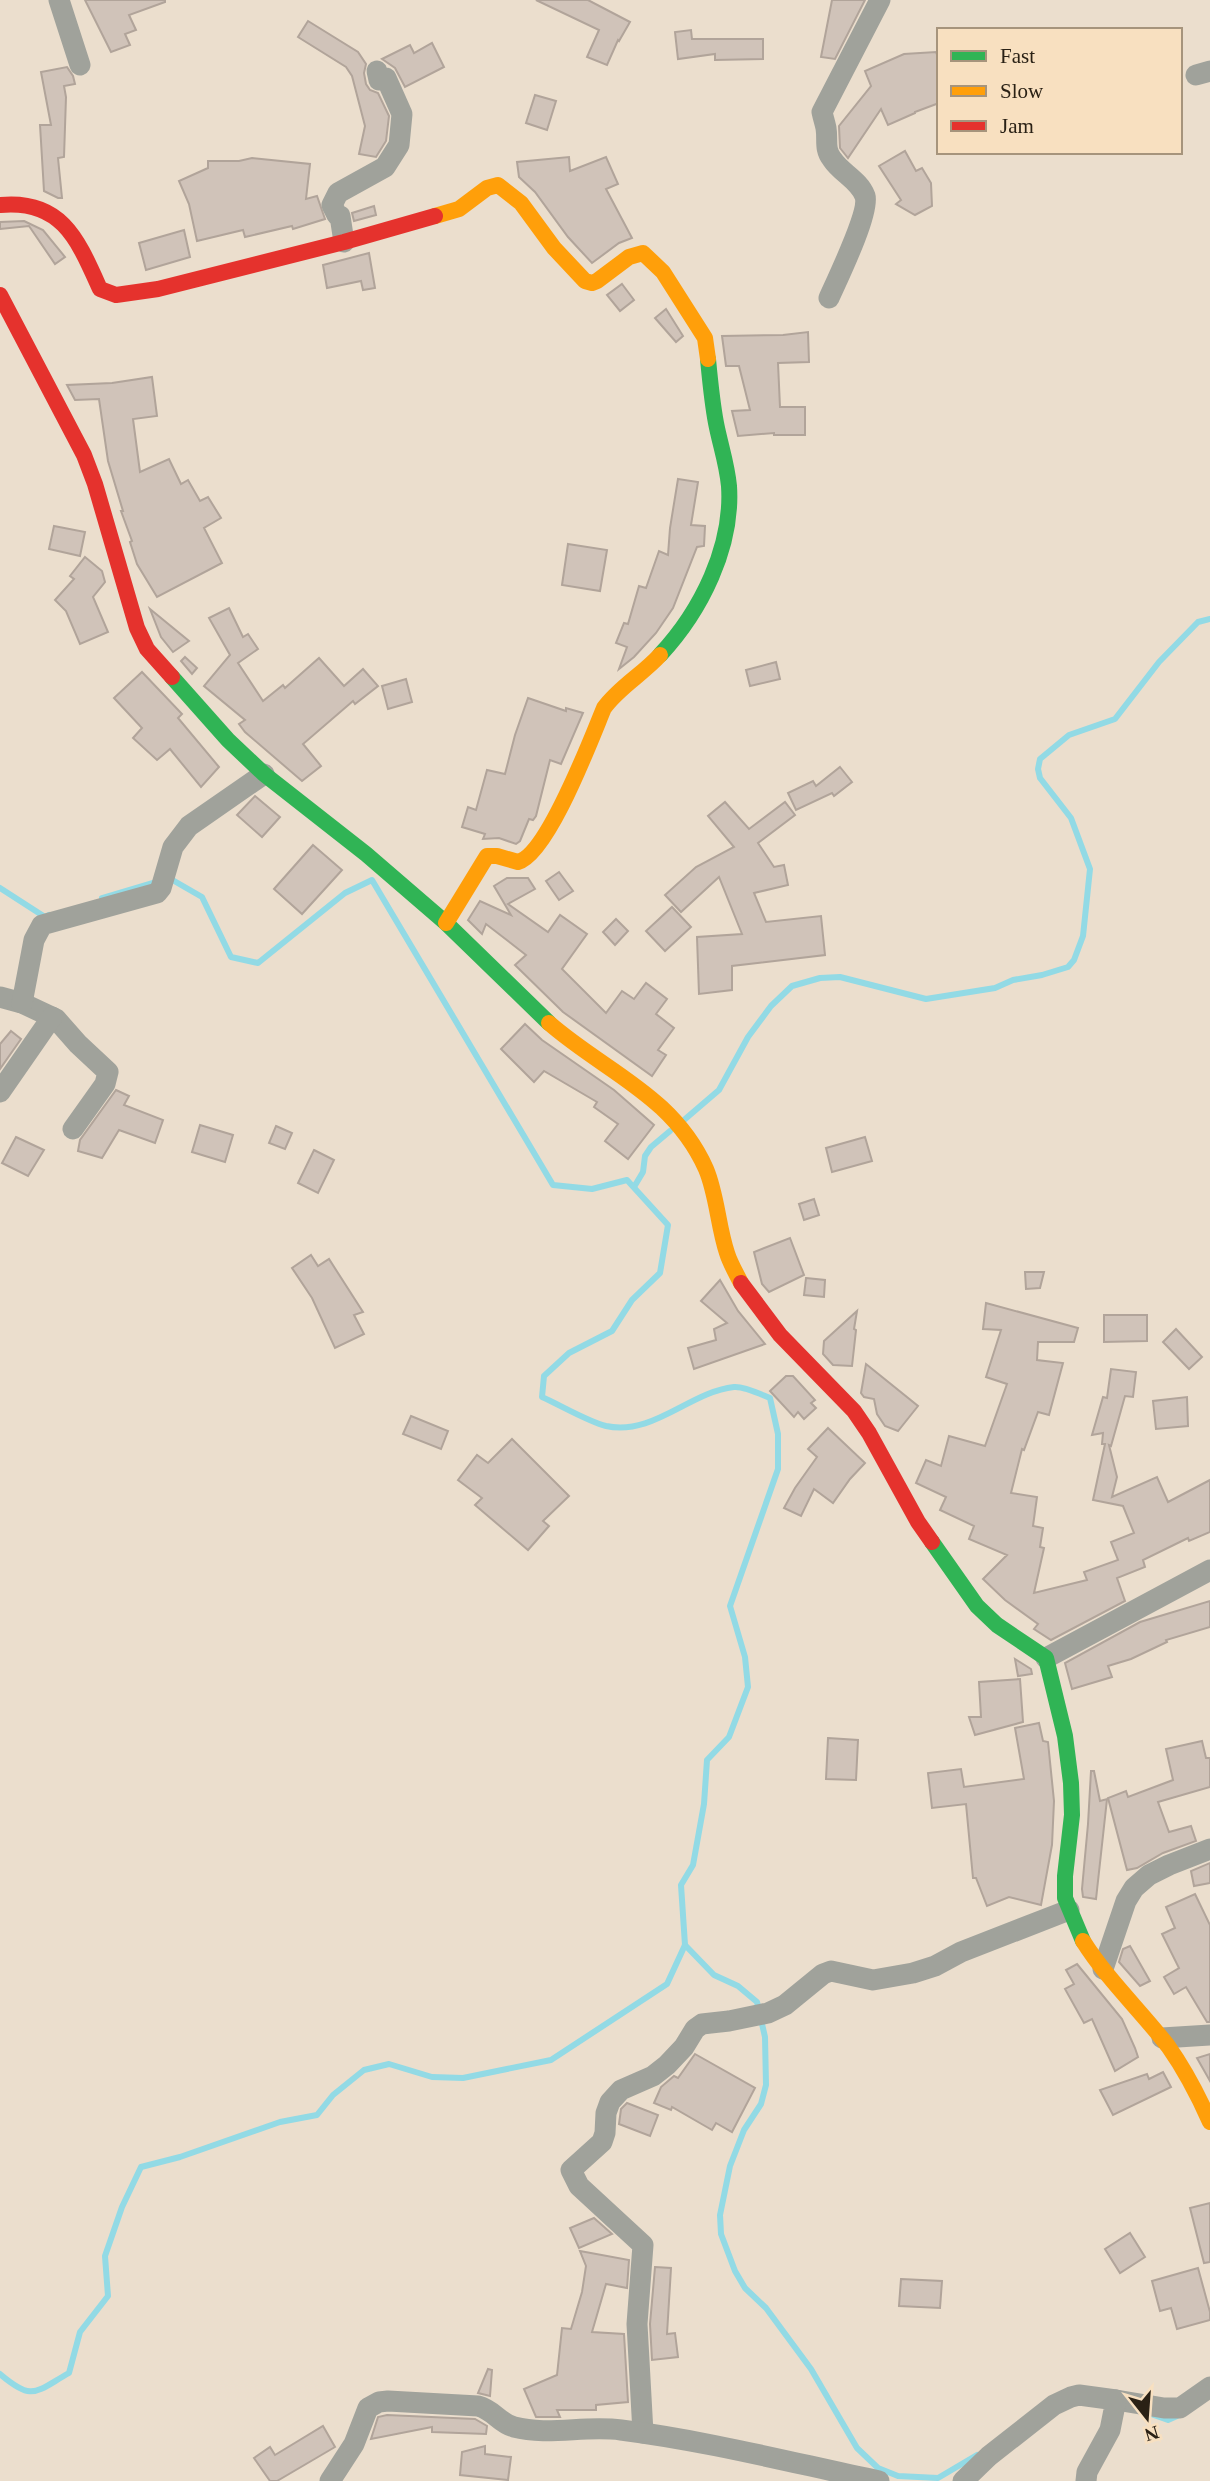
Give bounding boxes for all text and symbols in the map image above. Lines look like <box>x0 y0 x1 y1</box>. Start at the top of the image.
legend <box>937 28 1182 154</box>
text: Fast <box>1000 44 1035 68</box>
text: Slow <box>1000 79 1044 103</box>
text: Jam <box>1000 114 1034 138</box>
north arrow <box>1112 2383 1182 2453</box>
text: N <box>1142 2422 1161 2446</box>

